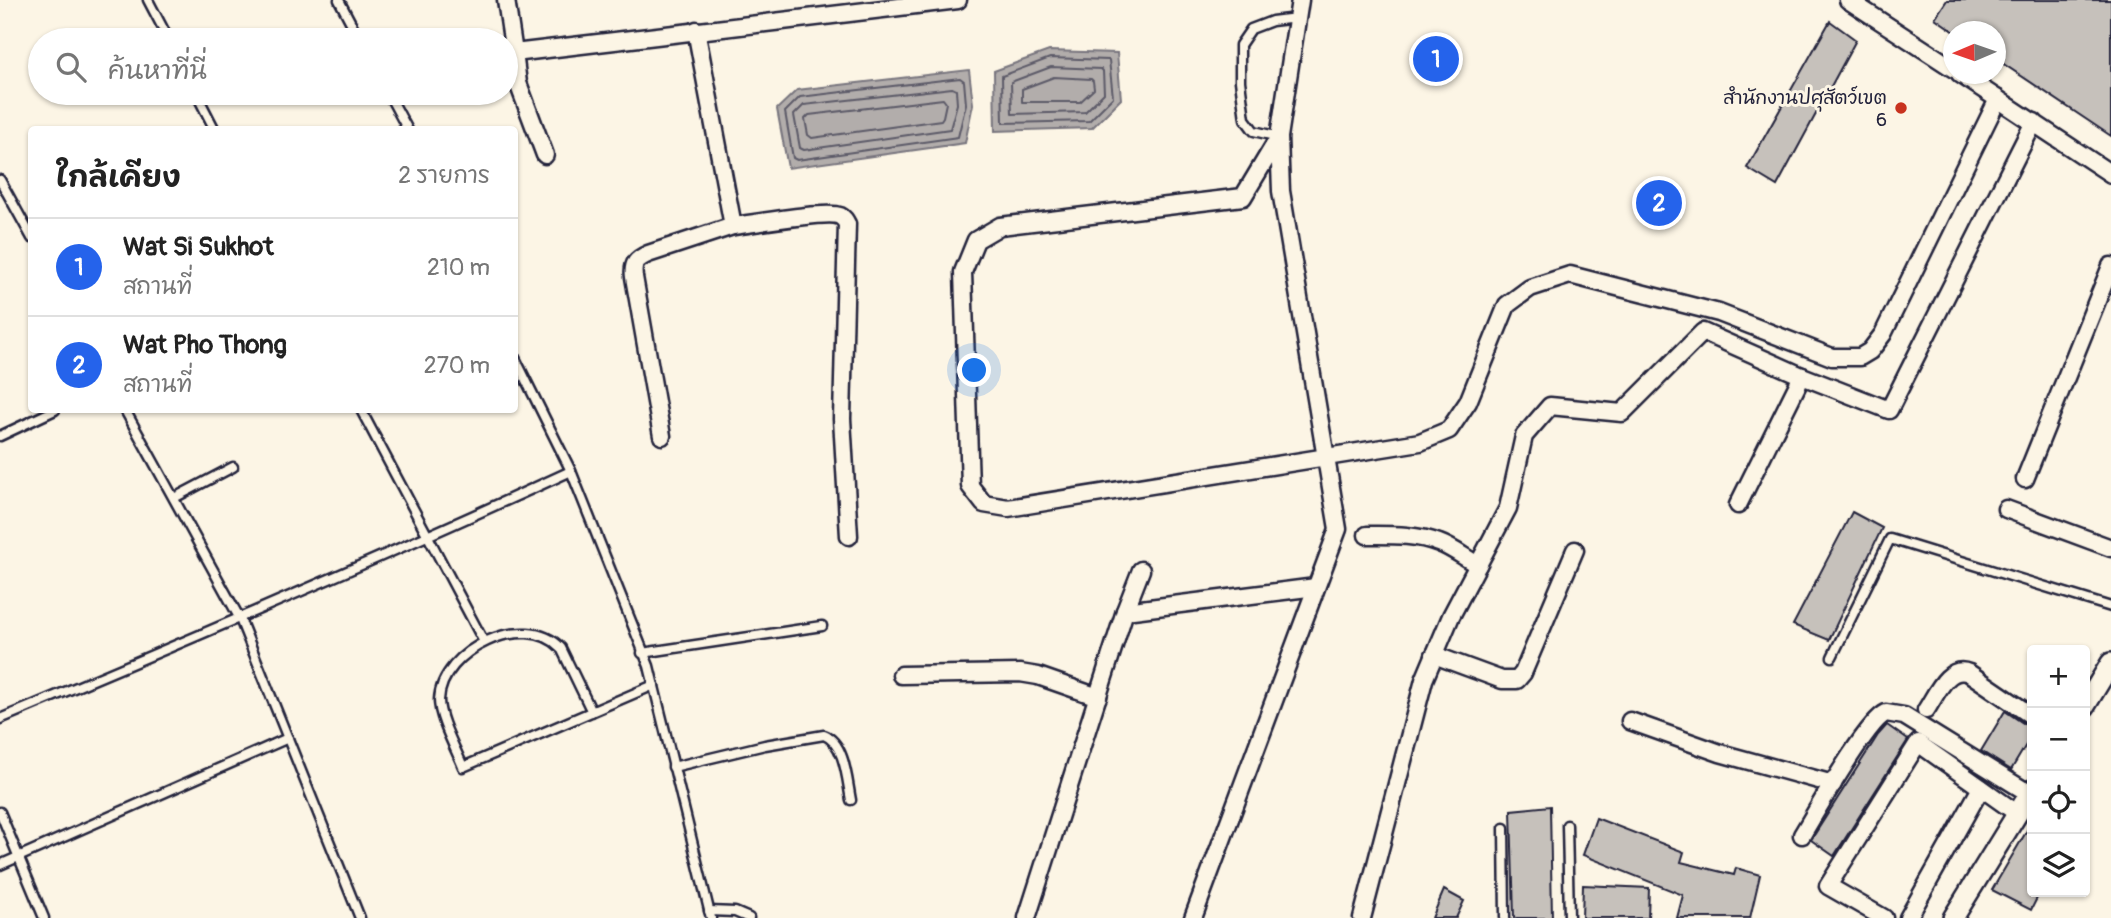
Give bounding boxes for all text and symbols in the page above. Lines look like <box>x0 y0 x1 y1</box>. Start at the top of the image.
north arrow <box>1943 21 2006 84</box>
search box <box>28 28 518 105</box>
pin: 1 <box>1413 33 1459 85</box>
icon: search <box>52 48 90 86</box>
text: ค้นหาที่นี่ <box>108 55 207 87</box>
place label: สำนักงานปศุสัตว์เขต 6 <box>1723 85 1887 132</box>
marker: สำนักงานปศุสัตว์เขต 6 <box>1893 100 1909 116</box>
text: ใกล้เคียง <box>56 159 181 196</box>
text: 2 รายการ <box>398 161 490 190</box>
pin: 2 <box>1636 177 1682 229</box>
text: Wat Si Sukhot <box>123 231 274 263</box>
text: 1 <box>75 253 84 282</box>
text: 210 m <box>427 253 490 282</box>
text: สถานที่ <box>123 272 192 301</box>
text: Wat Pho Thong <box>123 329 287 361</box>
text: 2 <box>73 351 85 380</box>
text: 270 m <box>424 351 490 380</box>
your location <box>957 353 991 387</box>
text: สถานที่ <box>123 370 192 399</box>
map controls <box>2027 645 2090 897</box>
button: + <box>2027 645 2090 708</box>
button: − <box>2027 708 2090 771</box>
button: locate <box>2027 771 2090 834</box>
button: layers <box>2027 834 2090 897</box>

